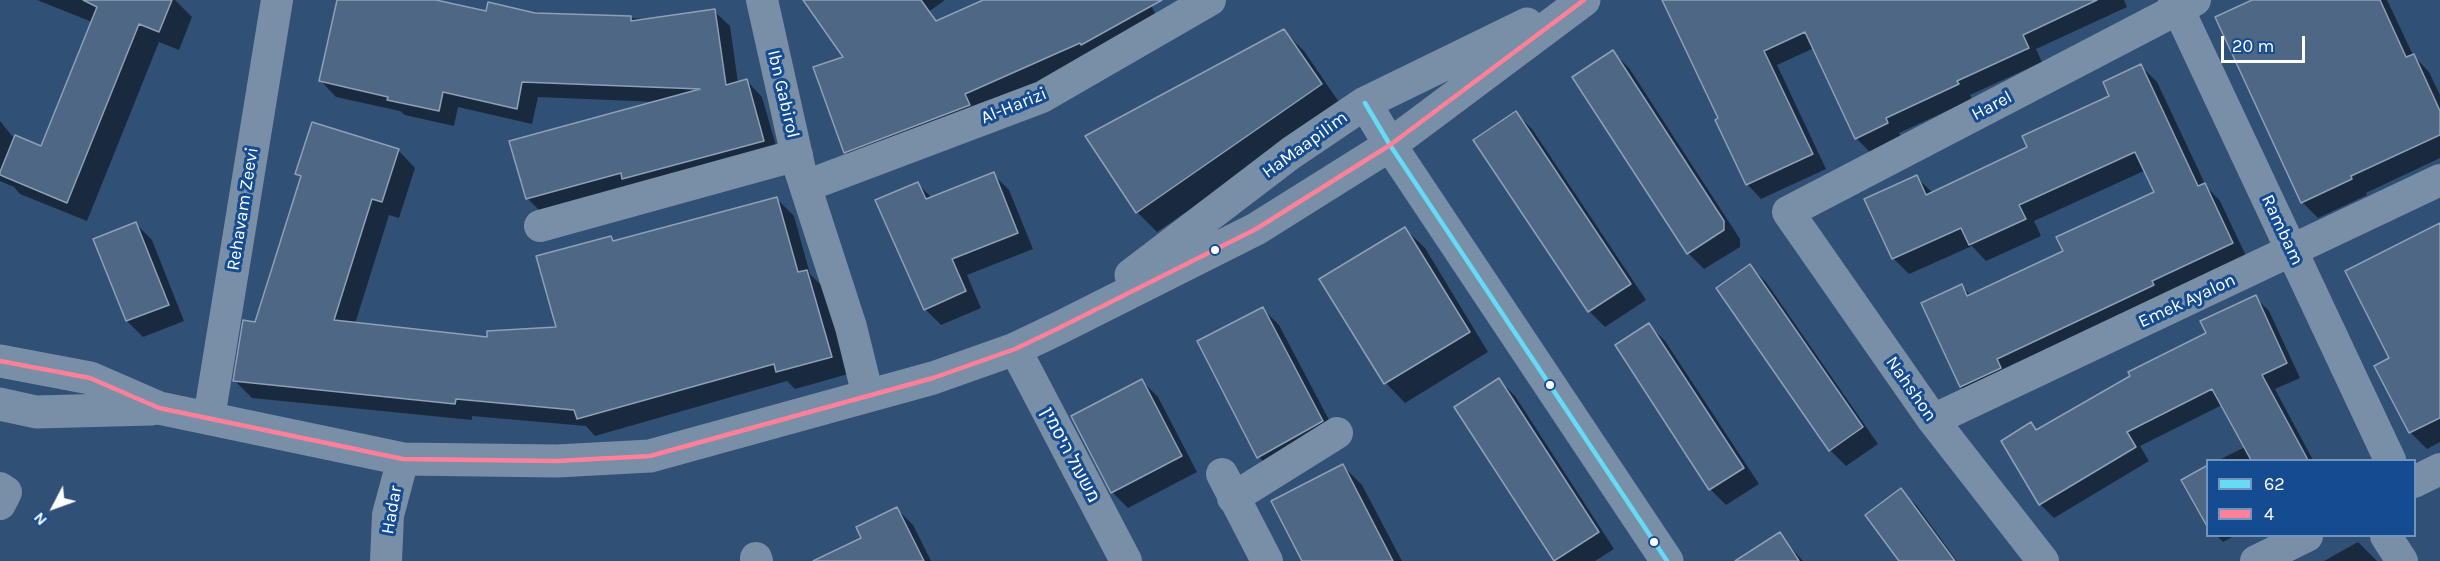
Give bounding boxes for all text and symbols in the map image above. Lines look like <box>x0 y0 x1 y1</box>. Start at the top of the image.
scale bar <box>2224 24 2308 62</box>
text: 20 m <box>2232 35 2274 57</box>
street label: Ibn Gabirol <box>762 48 804 140</box>
street label: Al-Harizi <box>978 83 1050 129</box>
street label: Harel <box>1968 86 2016 126</box>
street label: HaMaapilim <box>1258 107 1352 183</box>
street label: Rehavam Zeevi <box>223 146 263 272</box>
street label: Rambam <box>2256 191 2308 269</box>
unlabelled marker <box>1209 244 1221 256</box>
street label: Emek Ayalon <box>2135 269 2239 333</box>
street label: Nahshon <box>1881 352 1941 426</box>
unlabelled marker <box>1544 379 1556 391</box>
street label: משעול היסמין <box>1036 404 1104 506</box>
legend <box>2206 459 2416 537</box>
text: 62 <box>2264 473 2285 495</box>
north arrow <box>24 477 84 537</box>
street label: Hadar <box>377 484 407 536</box>
text: 4 <box>2264 503 2274 525</box>
text: N <box>29 509 51 530</box>
unlabelled marker <box>1648 536 1660 548</box>

